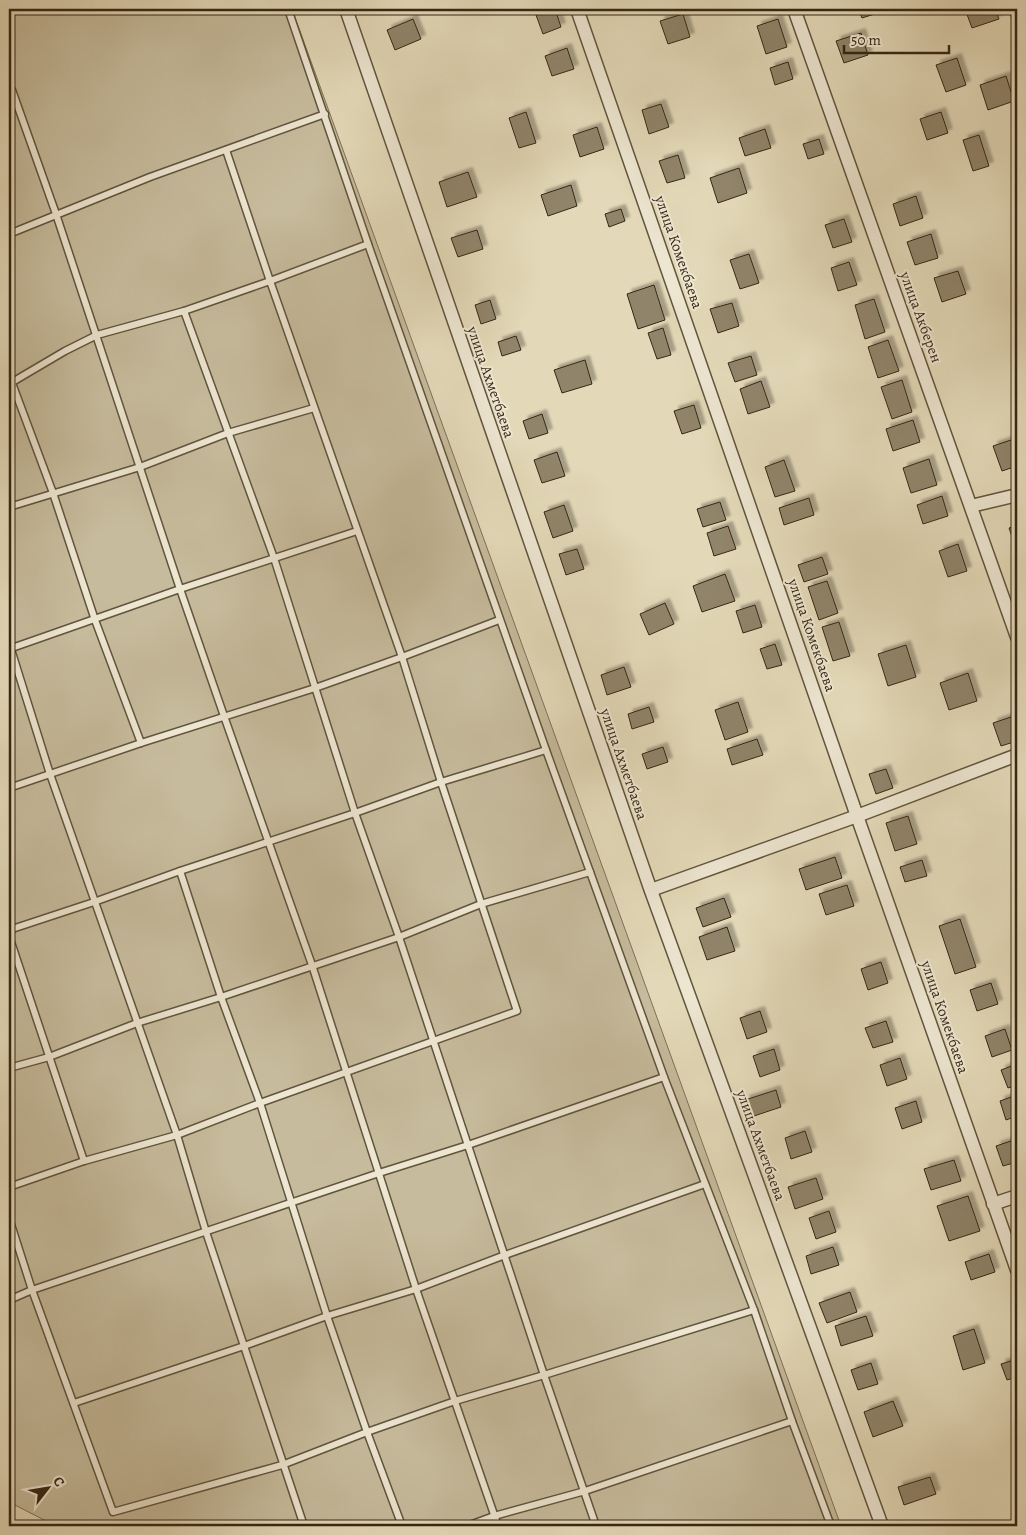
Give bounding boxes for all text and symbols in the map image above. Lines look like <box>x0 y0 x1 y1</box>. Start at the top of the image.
scale bar <box>844 22 948 54</box>
text: 50 m <box>851 30 881 50</box>
street label: улица Комекбаева <box>650 192 708 311</box>
street label: улица Акберен <box>895 268 947 366</box>
street label: улица Ахметбаева <box>462 323 519 440</box>
street label: улица Комекбаева <box>783 575 841 694</box>
street label: улица Ахметбаева <box>595 705 652 822</box>
street label: улица Комекбаева <box>916 957 974 1076</box>
street label: улица Ахметбаева <box>731 1086 790 1203</box>
north arrow <box>22 1462 72 1512</box>
text: С <box>48 1473 69 1490</box>

